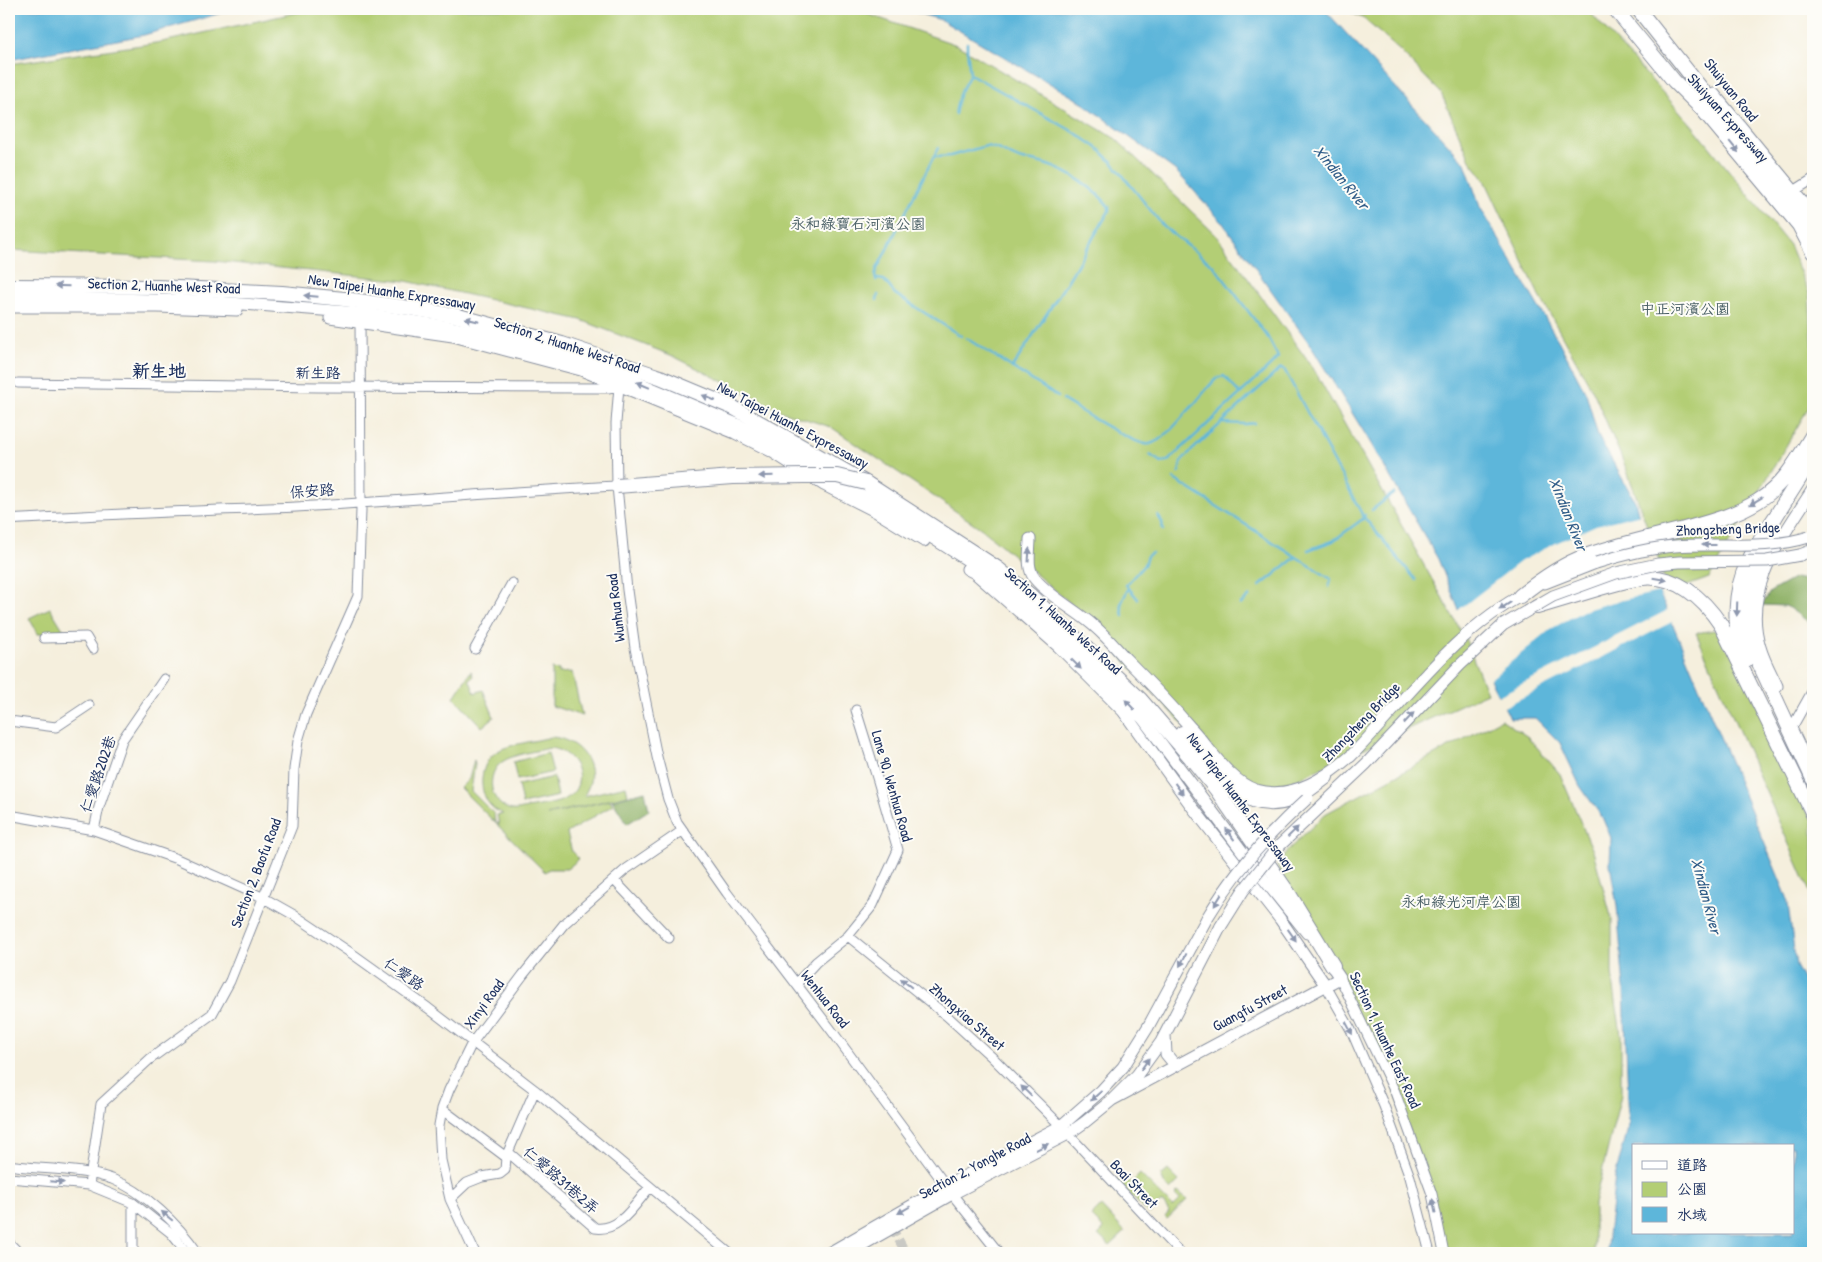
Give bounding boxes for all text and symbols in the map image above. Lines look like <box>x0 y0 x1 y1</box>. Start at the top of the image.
street label: Shuiyuan Road <box>1699 54 1763 126</box>
street label: Shuiyuan Expressway <box>1683 69 1774 167</box>
water label: Xindian River <box>1309 140 1376 215</box>
one-way arrow <box>1728 141 1740 153</box>
park label: 永和綠寶石河濱公園 <box>790 213 926 234</box>
street label: New Taipei Huanhe Expressaway <box>307 268 477 315</box>
street label: Section 2, Huanhe West Road <box>87 272 241 299</box>
one-way arrow <box>53 282 69 290</box>
one-way arrow <box>303 292 319 300</box>
park label: 中正河濱公園 <box>1640 298 1730 319</box>
street label: Section 2, Huanhe West Road <box>491 311 643 378</box>
one-way arrow <box>464 316 479 324</box>
district label: 新生地 <box>132 358 186 383</box>
street label: 新生路 <box>295 362 341 383</box>
street label: New Taipei Huanhe Expressaway <box>714 376 873 474</box>
one-way arrow <box>635 380 650 388</box>
one-way arrow <box>701 394 716 402</box>
one-way arrow <box>758 473 774 481</box>
water label: Xindian River <box>1544 474 1594 556</box>
street label: 保安路 <box>289 478 335 503</box>
one-way arrow <box>1749 497 1762 506</box>
street label: Zhongzheng Bridge <box>1676 516 1780 541</box>
one-way arrow <box>1701 541 1717 549</box>
one-way arrow <box>1026 547 1034 563</box>
street label: Section 1, Huanhe West Road <box>1000 562 1127 679</box>
street label: Wunhua Road <box>601 573 630 643</box>
one-way arrow <box>1652 576 1668 584</box>
one-way arrow <box>1498 601 1511 611</box>
one-way arrow <box>1733 601 1741 617</box>
one-way arrow <box>1070 657 1082 669</box>
street label: Zhongzheng Bridge <box>1317 677 1404 766</box>
one-way arrow <box>1124 700 1136 712</box>
one-way arrow <box>1403 713 1415 725</box>
street label: Lane 90, Wenhua Road <box>867 728 918 844</box>
street label: New Taipei Huanhe Expressaway <box>1182 728 1301 876</box>
street label: 仁愛路202巷 <box>74 732 121 815</box>
one-way arrow <box>1174 782 1184 796</box>
street label: Section 2, Baofu Road <box>225 815 286 931</box>
one-way arrow <box>1287 826 1299 838</box>
one-way arrow <box>1224 828 1235 841</box>
water label: Xindian River <box>1686 856 1728 938</box>
park label: 永和綠光河岸公園 <box>1401 891 1521 912</box>
one-way arrow <box>1213 893 1222 906</box>
one-way arrow <box>1287 929 1297 942</box>
street label: 仁愛路 <box>380 952 429 995</box>
one-way arrow <box>1179 953 1187 967</box>
street label: Wenhua Road <box>796 965 855 1032</box>
street label: Section 1, Huanhe East Road <box>1345 968 1426 1112</box>
street label: Xinyi Road <box>458 974 509 1033</box>
one-way arrow <box>900 977 913 988</box>
street label: Zhongxiao Street <box>925 978 1010 1056</box>
street label: Guangfu Street <box>1209 979 1292 1036</box>
one-way arrow <box>1345 1021 1353 1036</box>
one-way arrow <box>1140 1057 1150 1071</box>
one-way arrow <box>1021 1086 1033 1098</box>
one-way arrow <box>1090 1090 1102 1102</box>
street label: Section 2, Yonghe Road <box>915 1127 1034 1204</box>
street label: 仁愛路31巷2弄 <box>519 1141 604 1218</box>
one-way arrow <box>1034 1143 1049 1151</box>
legend <box>1632 1144 1794 1234</box>
street label: Boai Street <box>1106 1154 1164 1214</box>
text: 道路 <box>1677 1154 1707 1175</box>
one-way arrow <box>50 1178 66 1186</box>
text: 公園 <box>1677 1178 1707 1199</box>
one-way arrow <box>1430 1197 1438 1213</box>
text: 水域 <box>1677 1204 1707 1225</box>
one-way arrow <box>897 1206 910 1215</box>
one-way arrow <box>160 1211 173 1222</box>

